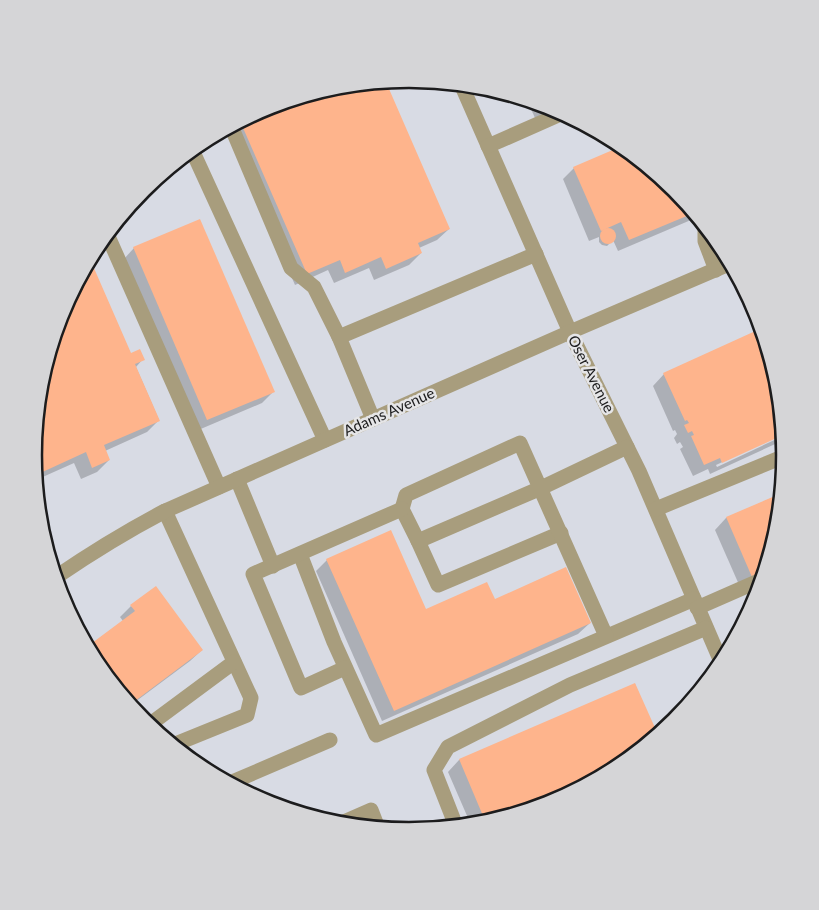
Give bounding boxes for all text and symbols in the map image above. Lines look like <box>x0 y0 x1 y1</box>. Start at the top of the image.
street label: Oser Avenue <box>565 332 619 415</box>
street label: Adams Avenue <box>340 383 437 439</box>

